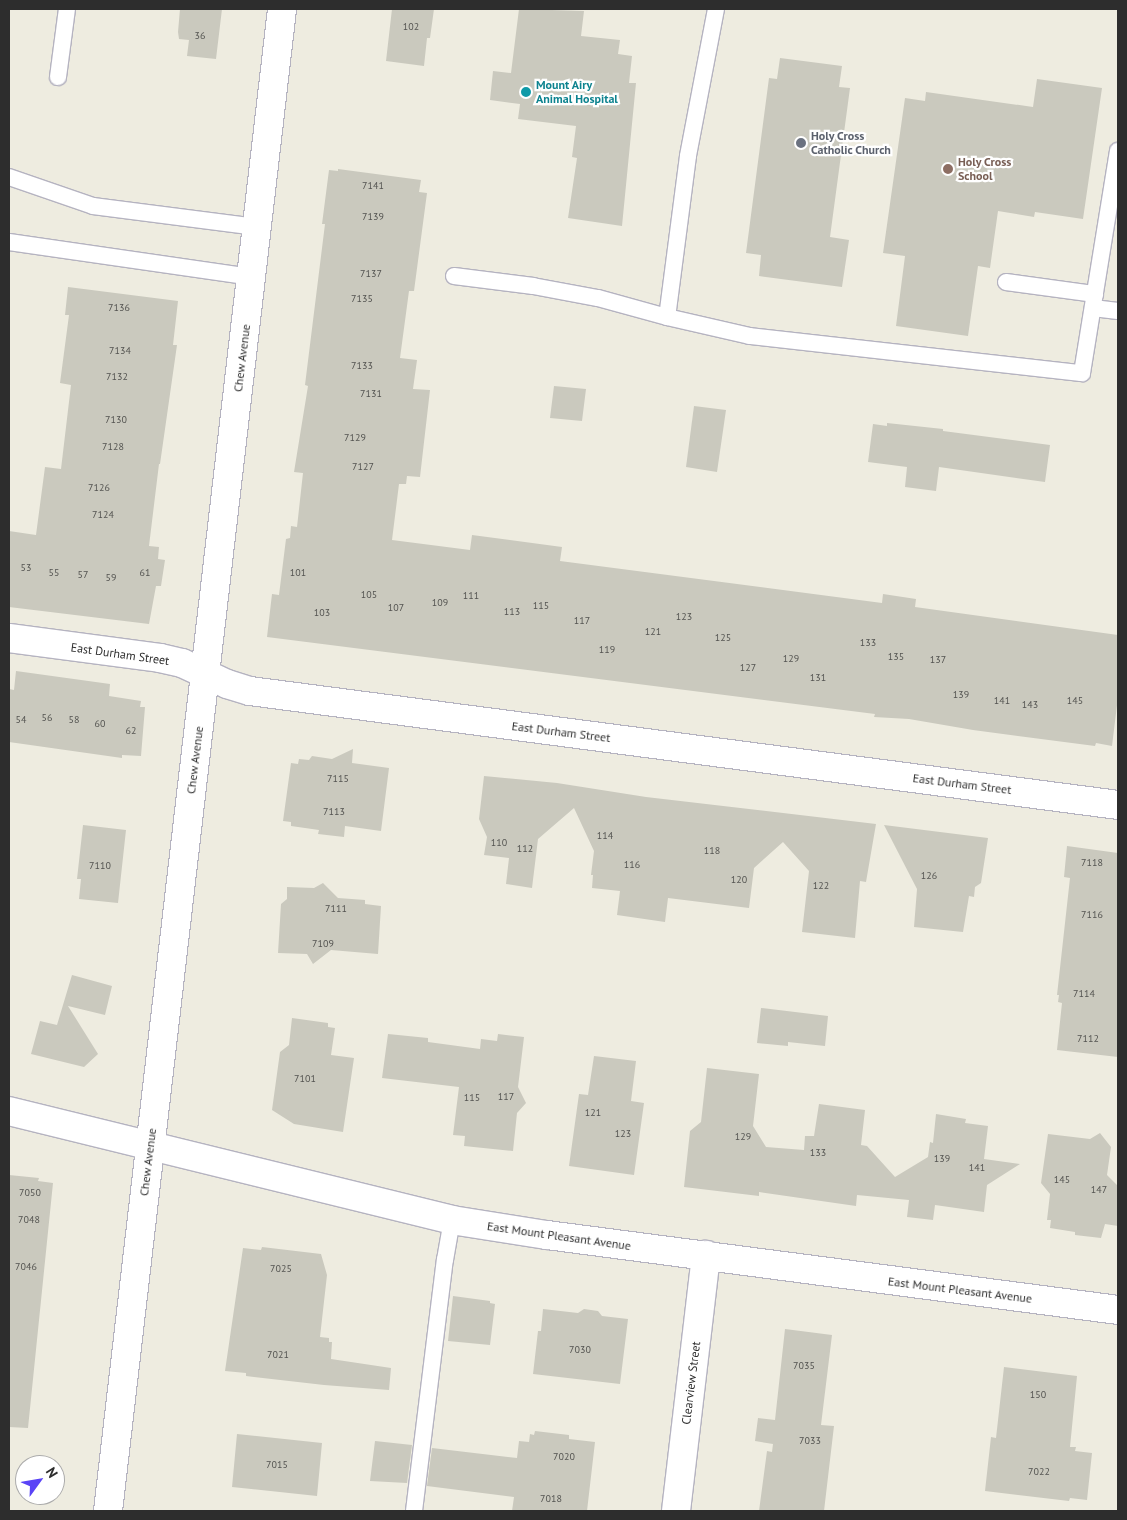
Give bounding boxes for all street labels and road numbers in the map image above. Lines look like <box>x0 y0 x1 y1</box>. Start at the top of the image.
street label: Chew Avenue <box>231 323 253 393</box>
street label: East Durham Street <box>70 640 170 668</box>
street label: East Durham Street <box>511 719 611 745</box>
street label: Chew Avenue <box>184 725 206 795</box>
street label: East Durham Street <box>912 771 1012 797</box>
street label: Chew Avenue <box>137 1127 159 1197</box>
street label: East Mount Pleasant Avenue <box>486 1219 632 1253</box>
street label: East Mount Pleasant Avenue <box>887 1274 1033 1306</box>
street label: Clearview Street <box>679 1340 703 1426</box>

